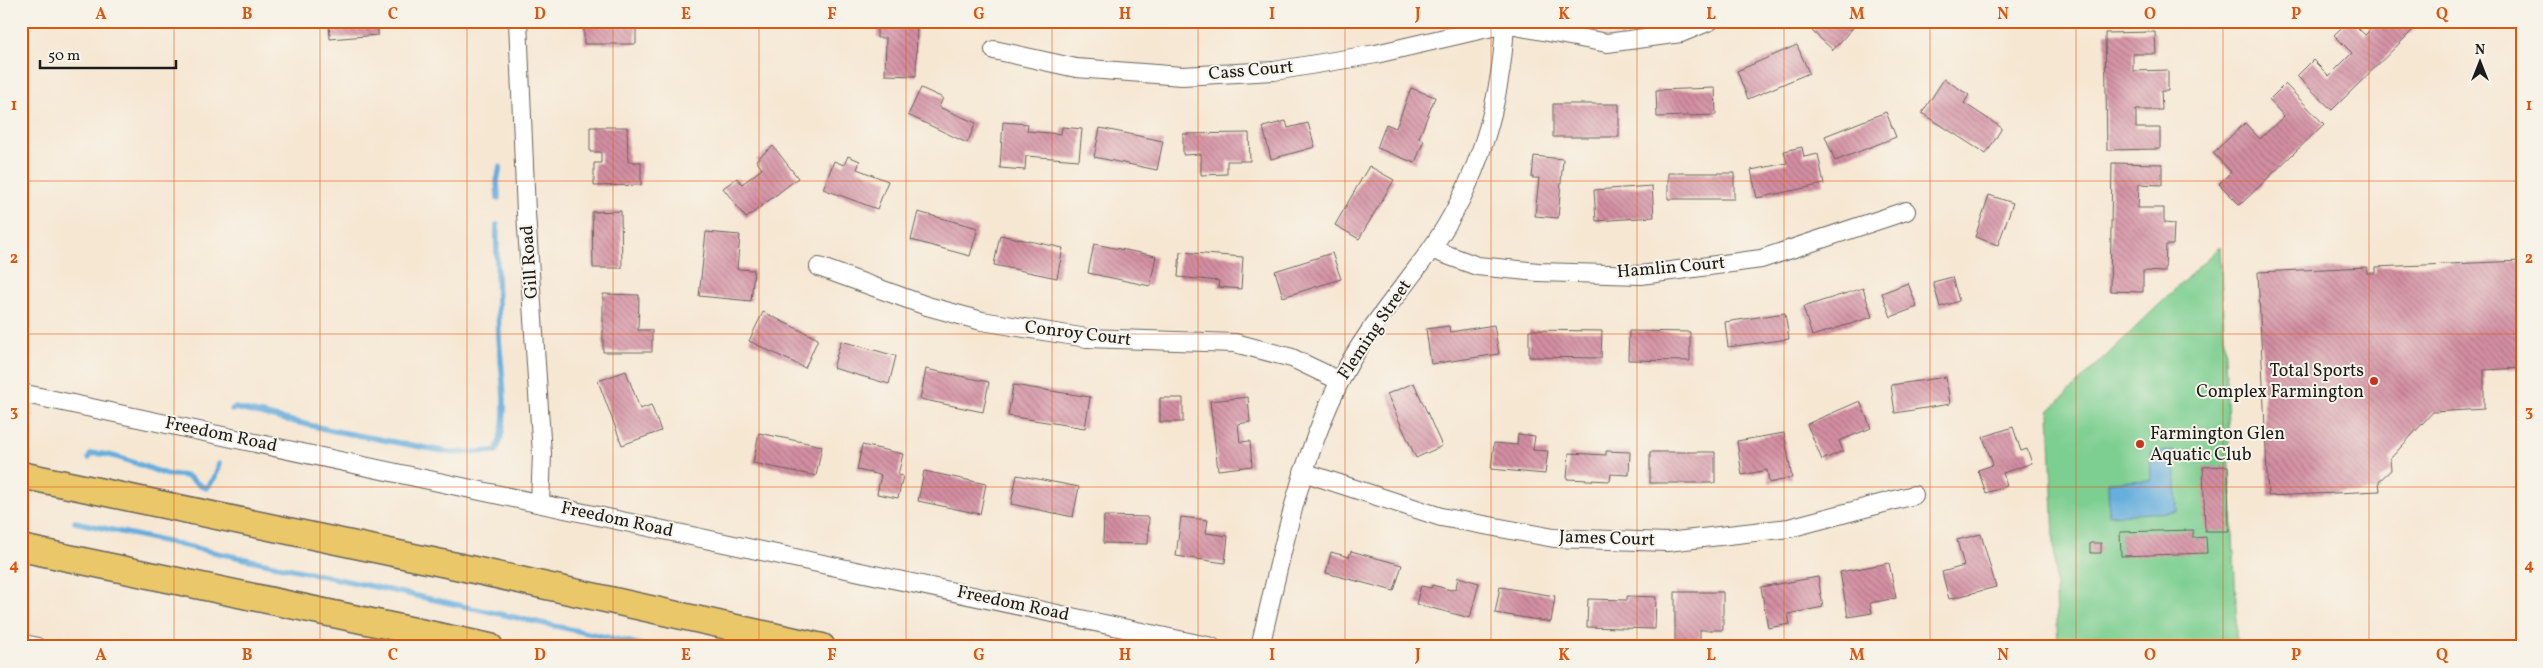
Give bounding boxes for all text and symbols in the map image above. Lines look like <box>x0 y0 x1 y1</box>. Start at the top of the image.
text: A <box>95 4 107 26</box>
text: B <box>242 4 253 26</box>
text: C <box>388 4 398 26</box>
text: D <box>534 4 546 26</box>
text: E <box>681 4 691 26</box>
text: F <box>827 4 837 26</box>
text: G <box>973 4 985 26</box>
text: H <box>1119 4 1131 26</box>
text: I <box>1269 4 1275 26</box>
text: J <box>1414 4 1421 26</box>
text: K <box>1558 4 1570 26</box>
text: L <box>1706 4 1716 26</box>
text: M <box>1849 4 1865 26</box>
text: N <box>1997 4 2009 26</box>
text: O <box>2144 4 2156 26</box>
text: P <box>2291 4 2301 26</box>
text: Q <box>2436 4 2449 26</box>
scale bar <box>40 38 176 70</box>
north arrow <box>2456 38 2506 88</box>
text: N <box>2475 41 2485 60</box>
text: 50 m <box>48 46 80 67</box>
street label: Cass Court <box>1208 55 1294 87</box>
text: 1 <box>11 95 17 117</box>
text: 1 <box>2526 95 2532 117</box>
street label: Gill Road <box>515 224 545 300</box>
text: 2 <box>10 248 18 270</box>
text: 2 <box>2525 248 2533 270</box>
street label: Hamlin Court <box>1616 251 1726 285</box>
street label: Fleming Street <box>1332 275 1418 385</box>
street label: Conroy Court <box>1023 315 1133 353</box>
place label: Total Sports Complex Farmington <box>2196 359 2364 405</box>
marker: Total Sports Complex Farmington <box>2368 375 2380 387</box>
text: 3 <box>10 401 18 423</box>
text: 3 <box>2525 401 2533 423</box>
street label: Freedom Road <box>163 411 279 459</box>
place label: Farmington Glen Aquatic Club <box>2150 422 2285 468</box>
marker: Farmington Glen Aquatic Club <box>2134 438 2146 450</box>
street label: Freedom Road <box>559 496 675 544</box>
street label: James Court <box>1559 525 1655 553</box>
text: 4 <box>9 555 19 577</box>
text: 4 <box>2524 555 2534 577</box>
street label: Freedom Road <box>955 580 1071 628</box>
text: A <box>95 645 107 667</box>
text: B <box>242 645 253 667</box>
text: C <box>388 645 398 667</box>
text: D <box>534 645 546 667</box>
text: E <box>681 645 691 667</box>
text: F <box>827 645 837 667</box>
text: G <box>973 645 985 667</box>
text: H <box>1119 645 1131 667</box>
text: I <box>1269 645 1275 667</box>
text: J <box>1414 645 1421 667</box>
text: K <box>1558 645 1570 667</box>
text: L <box>1706 645 1716 667</box>
text: M <box>1849 645 1865 667</box>
text: N <box>1997 645 2009 667</box>
text: O <box>2144 645 2156 667</box>
text: P <box>2291 645 2301 667</box>
text: Q <box>2436 645 2449 667</box>

